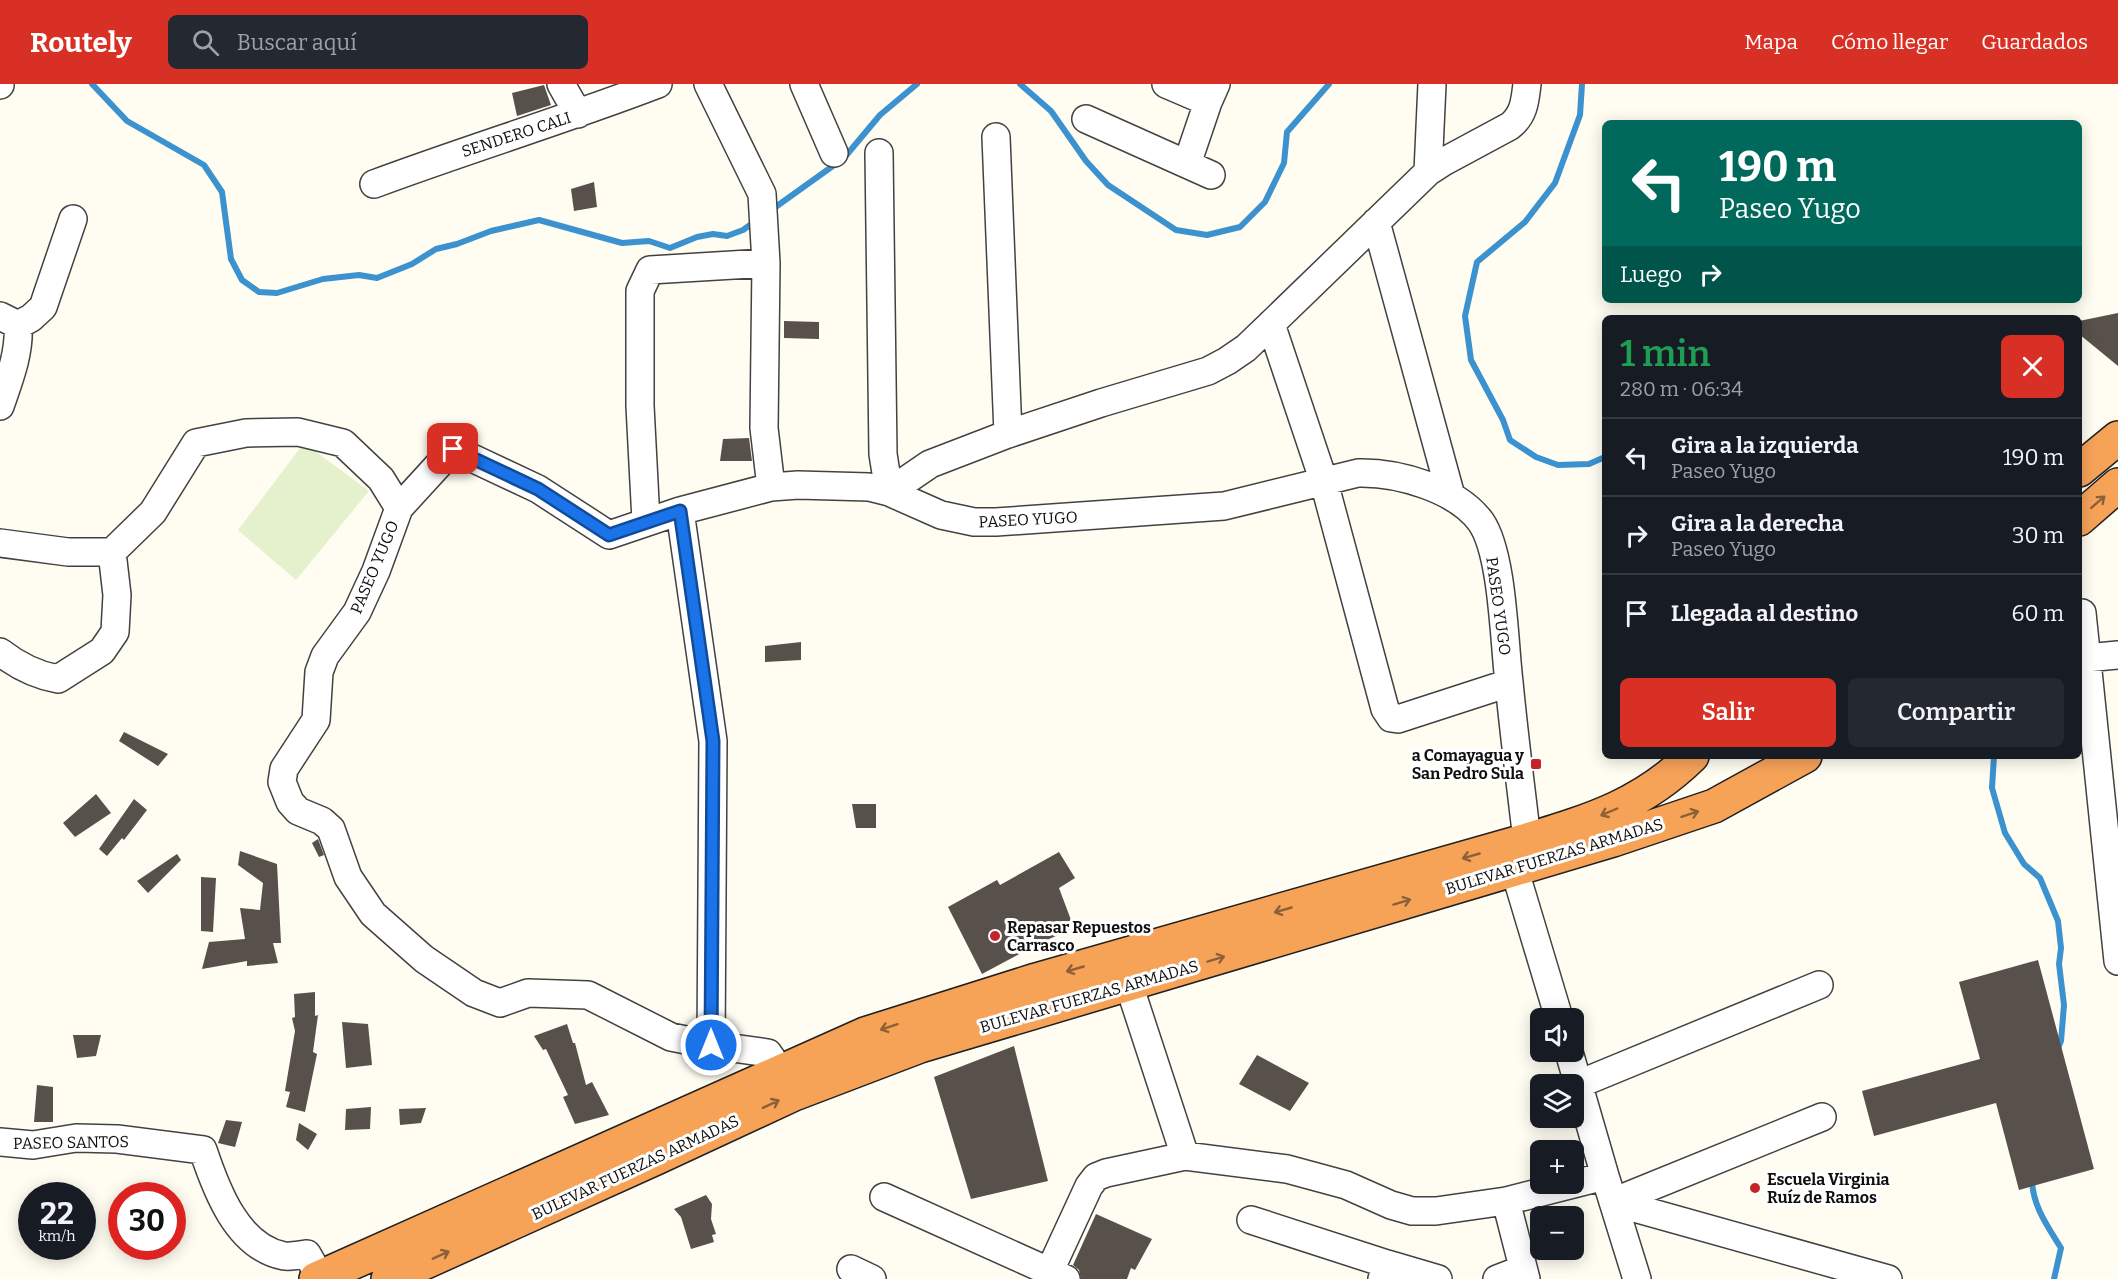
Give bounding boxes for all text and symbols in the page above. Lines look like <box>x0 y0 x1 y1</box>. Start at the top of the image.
search box <box>168 15 588 69</box>
text: Routely <box>30 26 132 59</box>
icon: search <box>189 26 222 59</box>
text: Buscar aquí <box>237 29 357 56</box>
text: Mapa <box>1744 29 1798 55</box>
text: Cómo llegar <box>1831 29 1948 55</box>
text: Guardados <box>1981 29 2088 55</box>
street label: SENDERO CALI <box>459 108 573 161</box>
text: 190 m <box>1719 142 1836 192</box>
icon: left <box>1620 144 1698 222</box>
text: Paseo Yugo <box>1719 193 1861 225</box>
icon: right <box>1694 258 1727 291</box>
text: Luego <box>1620 261 1682 288</box>
text: 1 min <box>1620 332 1711 376</box>
button: close <box>2001 335 2064 398</box>
text: 280 m · 06:34 <box>1620 377 1743 401</box>
pin <box>427 423 478 474</box>
icon: arrive <box>436 432 469 465</box>
text: Gira a la izquierda <box>1671 432 1859 459</box>
icon: left <box>1620 441 1653 474</box>
text: 190 m <box>2003 444 2064 471</box>
text: Paseo Yugo <box>1671 459 1776 483</box>
one-way arrow <box>2091 495 2106 509</box>
street label: PASEO YUGO <box>978 507 1078 532</box>
text: Gira a la derecha <box>1671 510 1844 537</box>
street label: PASEO YUGO <box>346 518 403 617</box>
icon: right <box>1620 519 1653 552</box>
text: 30 m <box>2012 522 2064 549</box>
text: Paseo Yugo <box>1671 537 1776 561</box>
street label: PASEO YUGO <box>1482 556 1515 657</box>
icon: arrive <box>1620 597 1653 630</box>
text: Llegada al destino <box>1671 600 1858 627</box>
text: 60 m <box>2012 600 2064 627</box>
button: Salir <box>1620 678 1836 747</box>
button: Compartir <box>1848 678 2064 747</box>
place label: a Comayagua y San Pedro Sula <box>1412 746 1524 783</box>
marker: a Comayagua y San Pedro Sula <box>1529 757 1543 771</box>
one-way arrow <box>1601 806 1619 818</box>
one-way arrow <box>1680 808 1699 819</box>
street label: BULEVAR FUERZAS ARMADAS <box>1443 814 1665 899</box>
one-way arrow <box>1462 851 1481 863</box>
one-way arrow <box>1392 896 1411 907</box>
one-way arrow <box>1274 905 1293 916</box>
place label: Repasar Repuestos Carrasco <box>1007 918 1151 955</box>
marker: Repasar Repuestos Carrasco <box>988 929 1002 943</box>
one-way arrow <box>1206 952 1225 963</box>
street label: BULEVAR FUERZAS ARMADAS <box>978 956 1201 1037</box>
one-way arrow <box>1066 963 1085 975</box>
map controls <box>1530 1008 1584 1260</box>
button: sound <box>1530 1008 1584 1062</box>
position arrow <box>679 1013 743 1077</box>
one-way arrow <box>880 1022 899 1033</box>
button: layers <box>1530 1074 1584 1128</box>
one-way arrow <box>762 1098 780 1110</box>
street label: BULEVAR FUERZAS ARMADAS <box>529 1111 742 1224</box>
street label: PASEO SANTOS <box>13 1132 129 1153</box>
button: + <box>1530 1140 1584 1194</box>
place label: Escuela Virginia Ruíz de Ramos <box>1767 1170 1890 1207</box>
marker: Escuela Virginia Ruíz de Ramos <box>1748 1181 1762 1195</box>
speed limit sign: 30 <box>108 1182 186 1260</box>
text: 22 <box>40 1196 74 1232</box>
button: − <box>1530 1206 1584 1260</box>
text: km/h <box>38 1227 76 1245</box>
one-way arrow <box>432 1249 450 1260</box>

